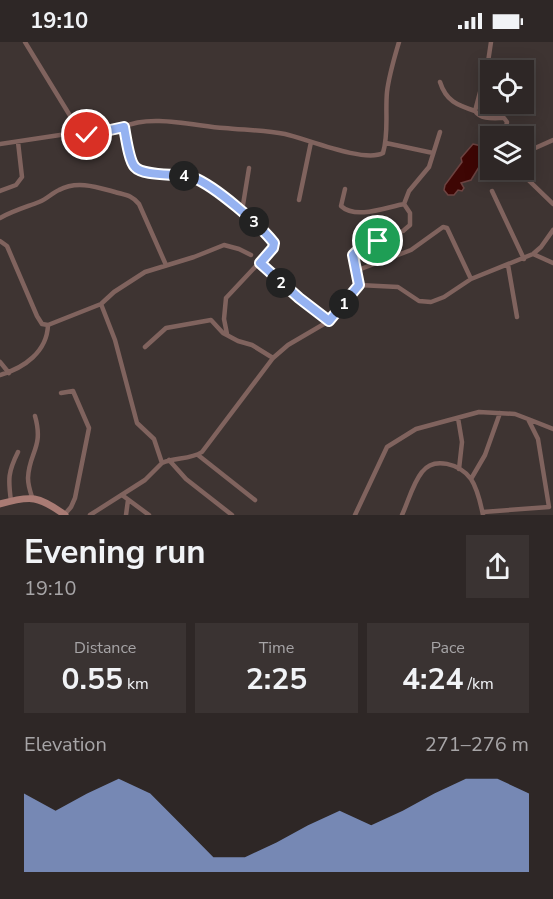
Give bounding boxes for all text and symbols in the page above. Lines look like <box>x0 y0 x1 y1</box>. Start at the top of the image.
text: 19:10 <box>30 6 88 36</box>
map controls <box>480 60 534 180</box>
button: locate <box>480 60 534 114</box>
pin <box>61 109 112 160</box>
icon: check <box>70 118 103 151</box>
button: layers <box>480 126 534 180</box>
pin: 4 <box>169 161 199 191</box>
text: 4 <box>179 165 189 187</box>
pin: 3 <box>239 207 269 237</box>
text: 3 <box>249 211 259 233</box>
pin <box>352 215 403 266</box>
icon: arrive <box>361 224 394 257</box>
pin: 2 <box>266 268 296 298</box>
text: 2 <box>276 272 286 294</box>
pin: 1 <box>329 289 359 319</box>
text: 1 <box>339 293 349 315</box>
text: Evening run <box>24 530 206 575</box>
button: share <box>466 535 529 598</box>
text: 19:10 <box>24 575 77 602</box>
text: Distance <box>74 637 136 659</box>
text: Time <box>259 637 294 659</box>
text: Pace <box>431 637 465 659</box>
text: 0.55 <box>62 659 123 700</box>
text: 2:25 <box>246 659 307 700</box>
text: 4:24 <box>402 659 463 700</box>
text: km <box>123 673 149 695</box>
text: /km <box>463 673 494 695</box>
text: Elevation <box>24 731 107 758</box>
text: 271–276 m <box>425 731 529 758</box>

